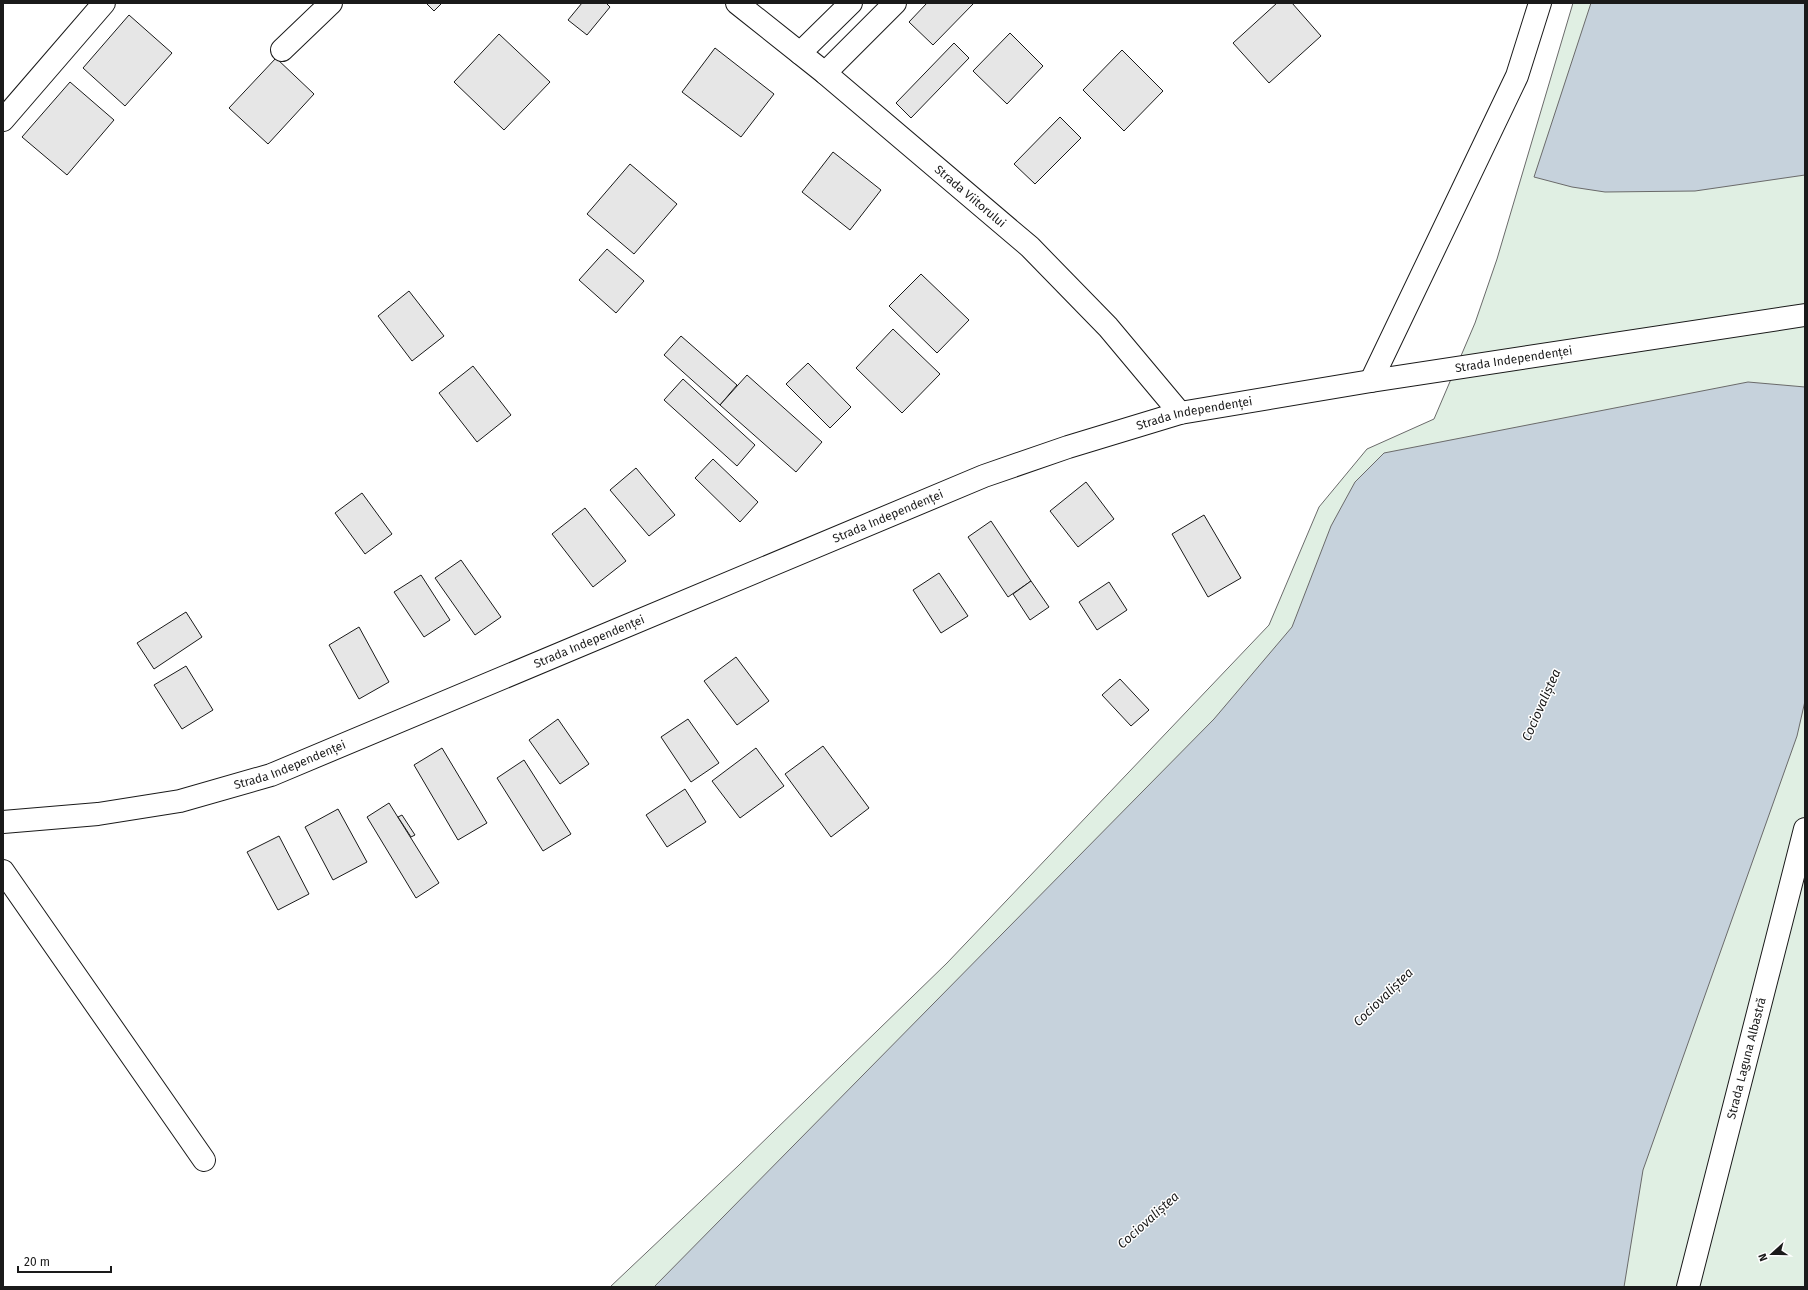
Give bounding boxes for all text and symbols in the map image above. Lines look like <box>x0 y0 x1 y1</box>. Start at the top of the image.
street label: Strada Viitorului <box>932 162 1009 230</box>
street label: Strada Independenței <box>1454 343 1573 375</box>
street label: Strada Independenței <box>1135 394 1253 433</box>
street label: Strada Independenței <box>831 487 945 546</box>
street label: Strada Independenței <box>532 612 646 671</box>
water label: Cociovaliștea <box>1518 667 1564 744</box>
street label: Strada Independenței <box>232 738 348 792</box>
water label: Cociovaliștea <box>1350 965 1417 1030</box>
street label: Strada Laguna Albastră <box>1724 996 1769 1121</box>
water label: Cociovaliștea <box>1114 1189 1182 1252</box>
north arrow <box>1752 1234 1792 1274</box>
scale bar <box>18 1248 111 1274</box>
text: N <box>1756 1252 1771 1263</box>
text: 20 m <box>24 1255 50 1269</box>

